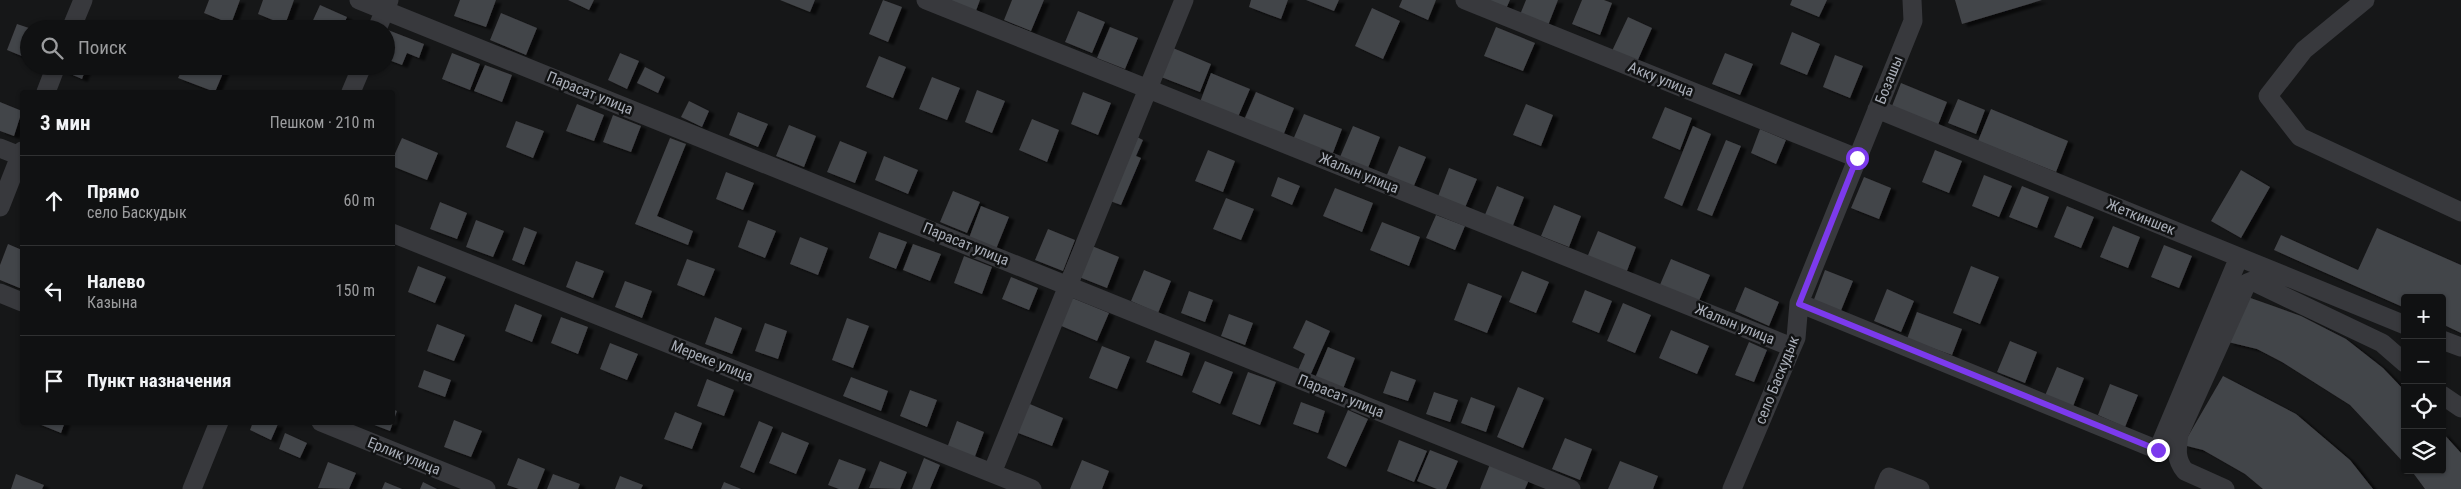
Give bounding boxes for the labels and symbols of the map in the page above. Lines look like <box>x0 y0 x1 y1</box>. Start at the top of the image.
street label: Бозашы <box>1871 53 1907 107</box>
street label: Акку улица <box>1626 58 1696 100</box>
street label: Парасат улица <box>544 68 636 118</box>
route start <box>1846 147 1869 170</box>
street label: Жалын улица <box>1317 149 1401 197</box>
street label: Жеткиншек <box>2104 195 2178 239</box>
street label: Парасат улица <box>920 219 1012 269</box>
street label: Жалын улица <box>1693 300 1777 348</box>
street label: село Баскудык <box>1751 333 1803 427</box>
street label: Мереке улица <box>668 336 756 386</box>
street label: Парасат улица <box>1295 371 1387 421</box>
street label: Ерлик улица <box>365 433 443 479</box>
route end <box>2147 439 2170 462</box>

